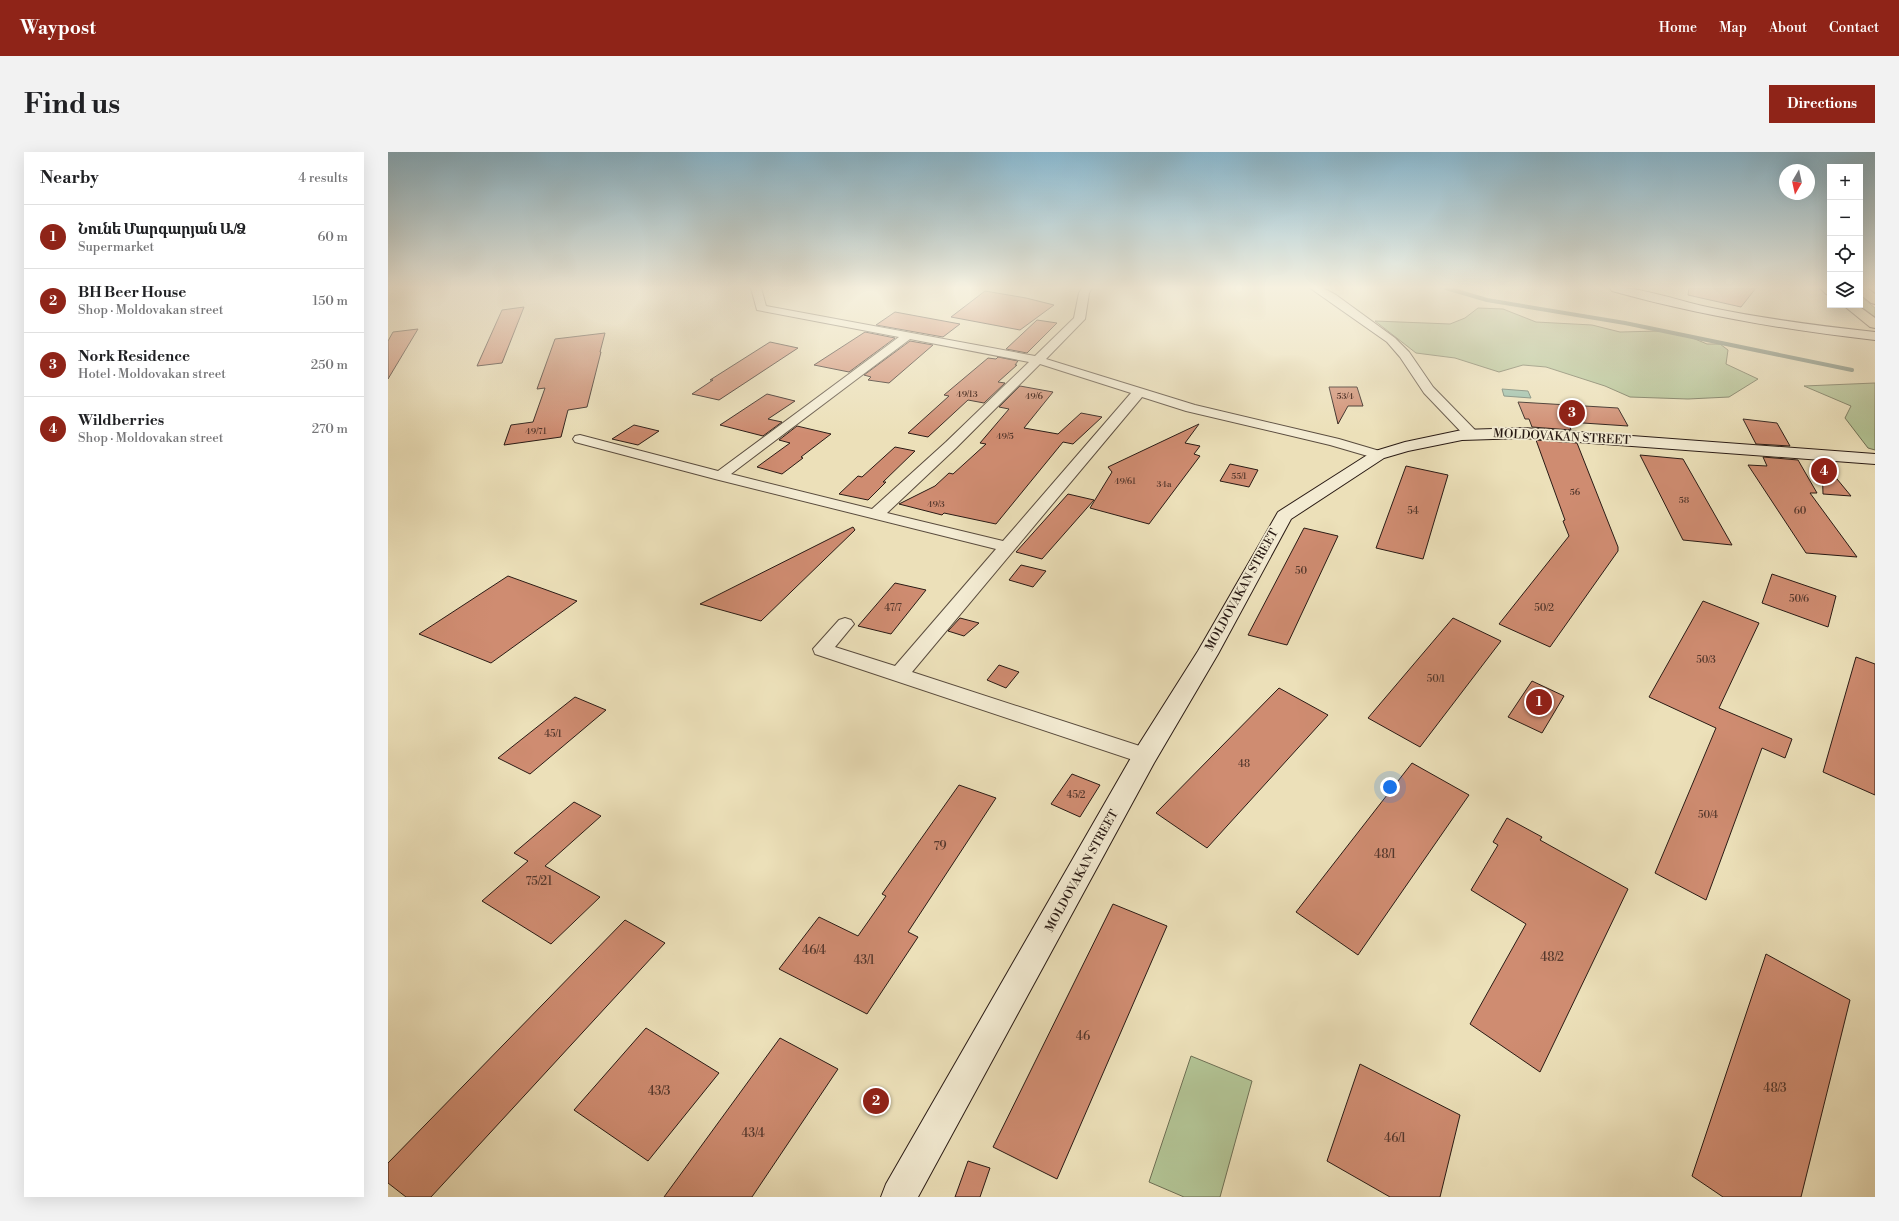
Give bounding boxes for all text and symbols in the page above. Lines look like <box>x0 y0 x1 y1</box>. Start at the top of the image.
text: Waypost <box>20 16 96 40</box>
text: Home <box>1659 19 1697 37</box>
text: Map <box>1719 19 1747 37</box>
text: About <box>1769 19 1807 37</box>
text: Contact <box>1829 19 1879 37</box>
button: Directions <box>1769 85 1875 123</box>
text: Find us <box>24 87 120 122</box>
north arrow <box>1779 164 1815 200</box>
map controls <box>1827 164 1863 308</box>
button: + <box>1827 164 1863 200</box>
text: Nearby <box>40 167 99 189</box>
text: 4 results <box>298 170 348 186</box>
button: − <box>1827 200 1863 236</box>
text: Նունե Մարգարյան Ա/Ձ <box>78 220 246 239</box>
text: 1 <box>50 229 56 245</box>
text: 60 m <box>317 229 348 245</box>
button: locate <box>1827 236 1863 272</box>
text: Supermarket <box>78 239 154 255</box>
button: layers <box>1827 272 1863 308</box>
text: BH Beer House <box>78 283 186 302</box>
text: 2 <box>49 293 57 309</box>
text: 150 m <box>313 293 348 309</box>
text: Shop · Moldovakan street <box>78 302 223 318</box>
text: Nork Residence <box>78 347 190 366</box>
text: 3 <box>49 357 57 373</box>
text: 250 m <box>311 357 348 373</box>
text: Hotel · Moldovakan street <box>78 366 226 382</box>
house number: 49/13 <box>956 389 978 400</box>
house number: 49/6 <box>1025 391 1044 402</box>
house number: 53/4 <box>1337 391 1354 402</box>
pin: 3 <box>1559 398 1585 428</box>
text: Wildberries <box>78 411 164 430</box>
text: 4 <box>49 421 57 437</box>
text: 270 m <box>312 421 348 437</box>
house number: 49/71 <box>525 426 547 437</box>
street label: MOLDOVAKAN STREET <box>1493 426 1632 448</box>
text: Shop · Moldovakan street <box>78 430 223 446</box>
house number: 49/5 <box>996 431 1014 442</box>
pin: 4 <box>1811 456 1837 486</box>
house number: 55/1 <box>1231 471 1247 482</box>
house number: 49/61 <box>1114 476 1136 487</box>
house number: 34a <box>1156 479 1172 490</box>
house number: 56 <box>1570 487 1581 498</box>
house number: 58 <box>1679 495 1690 506</box>
house number: 49/3 <box>927 499 945 510</box>
house number: 54 <box>1407 505 1419 517</box>
house number: 60 <box>1794 505 1807 517</box>
street label: MOLDOVAKAN STREET <box>1202 526 1282 654</box>
house number: 50 <box>1295 565 1307 577</box>
house number: 50/6 <box>1789 593 1809 605</box>
house number: 47/7 <box>884 602 902 614</box>
house number: 50/2 <box>1534 602 1554 614</box>
house number: 50/3 <box>1696 654 1716 666</box>
house number: 50/1 <box>1427 673 1446 685</box>
pin: 1 <box>1526 687 1552 717</box>
house number: 45/1 <box>544 728 563 740</box>
house number: 48 <box>1238 758 1250 770</box>
your location <box>1380 777 1400 797</box>
house number: 45/2 <box>1066 789 1086 801</box>
street label: MOLDOVAKAN STREET <box>1042 807 1122 935</box>
house number: 50/4 <box>1698 809 1718 821</box>
house number: 79 <box>933 839 947 854</box>
house number: 48/1 <box>1374 847 1397 862</box>
house number: 75/21 <box>526 874 553 889</box>
house number: 46/4 <box>802 943 826 958</box>
house number: 48/2 <box>1540 950 1564 965</box>
house number: 43/1 <box>853 953 875 968</box>
house number: 46 <box>1076 1029 1090 1044</box>
house number: 48/3 <box>1763 1081 1787 1096</box>
house number: 43/3 <box>648 1084 671 1099</box>
pin: 2 <box>863 1086 889 1116</box>
house number: 43/4 <box>741 1126 765 1141</box>
house number: 46/1 <box>1384 1131 1407 1146</box>

